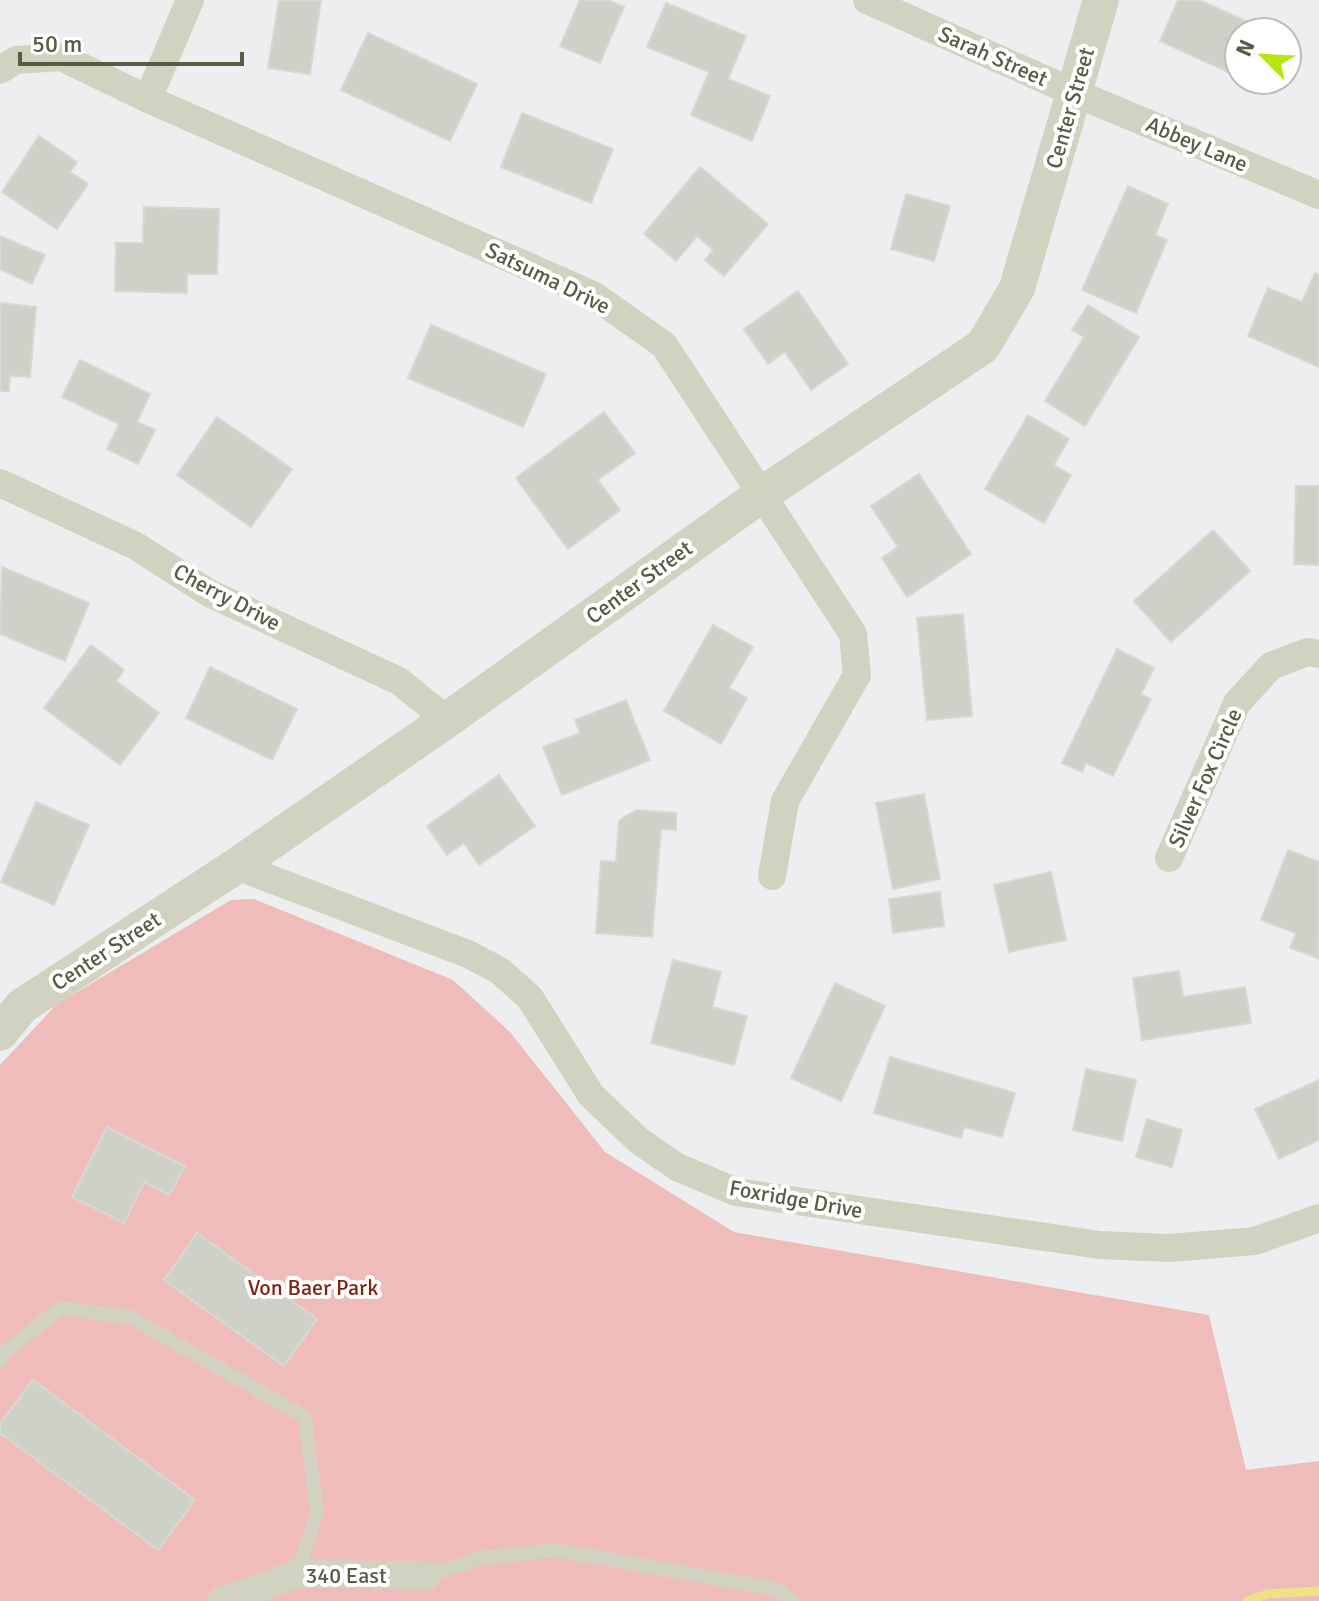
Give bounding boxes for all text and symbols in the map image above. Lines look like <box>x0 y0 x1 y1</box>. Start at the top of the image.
scale bar <box>20 16 242 66</box>
north arrow <box>1223 16 1303 96</box>
street label: Sarah Street <box>934 20 1052 92</box>
text: 50 m <box>32 29 82 59</box>
text: N <box>1230 36 1261 61</box>
street label: Center Street <box>1040 44 1100 172</box>
street label: Abbey Lane <box>1142 110 1252 178</box>
street label: Satsuma Drive <box>481 236 615 320</box>
street label: Center Street <box>581 534 698 630</box>
street label: Cherry Drive <box>169 558 285 636</box>
street label: Silver Fox Circle <box>1162 704 1248 852</box>
street label: Center Street <box>46 906 166 996</box>
street label: Foxridge Drive <box>727 1174 865 1224</box>
park label: Von Baer Park <box>248 1274 378 1301</box>
street label: 340 East <box>305 1562 387 1589</box>

